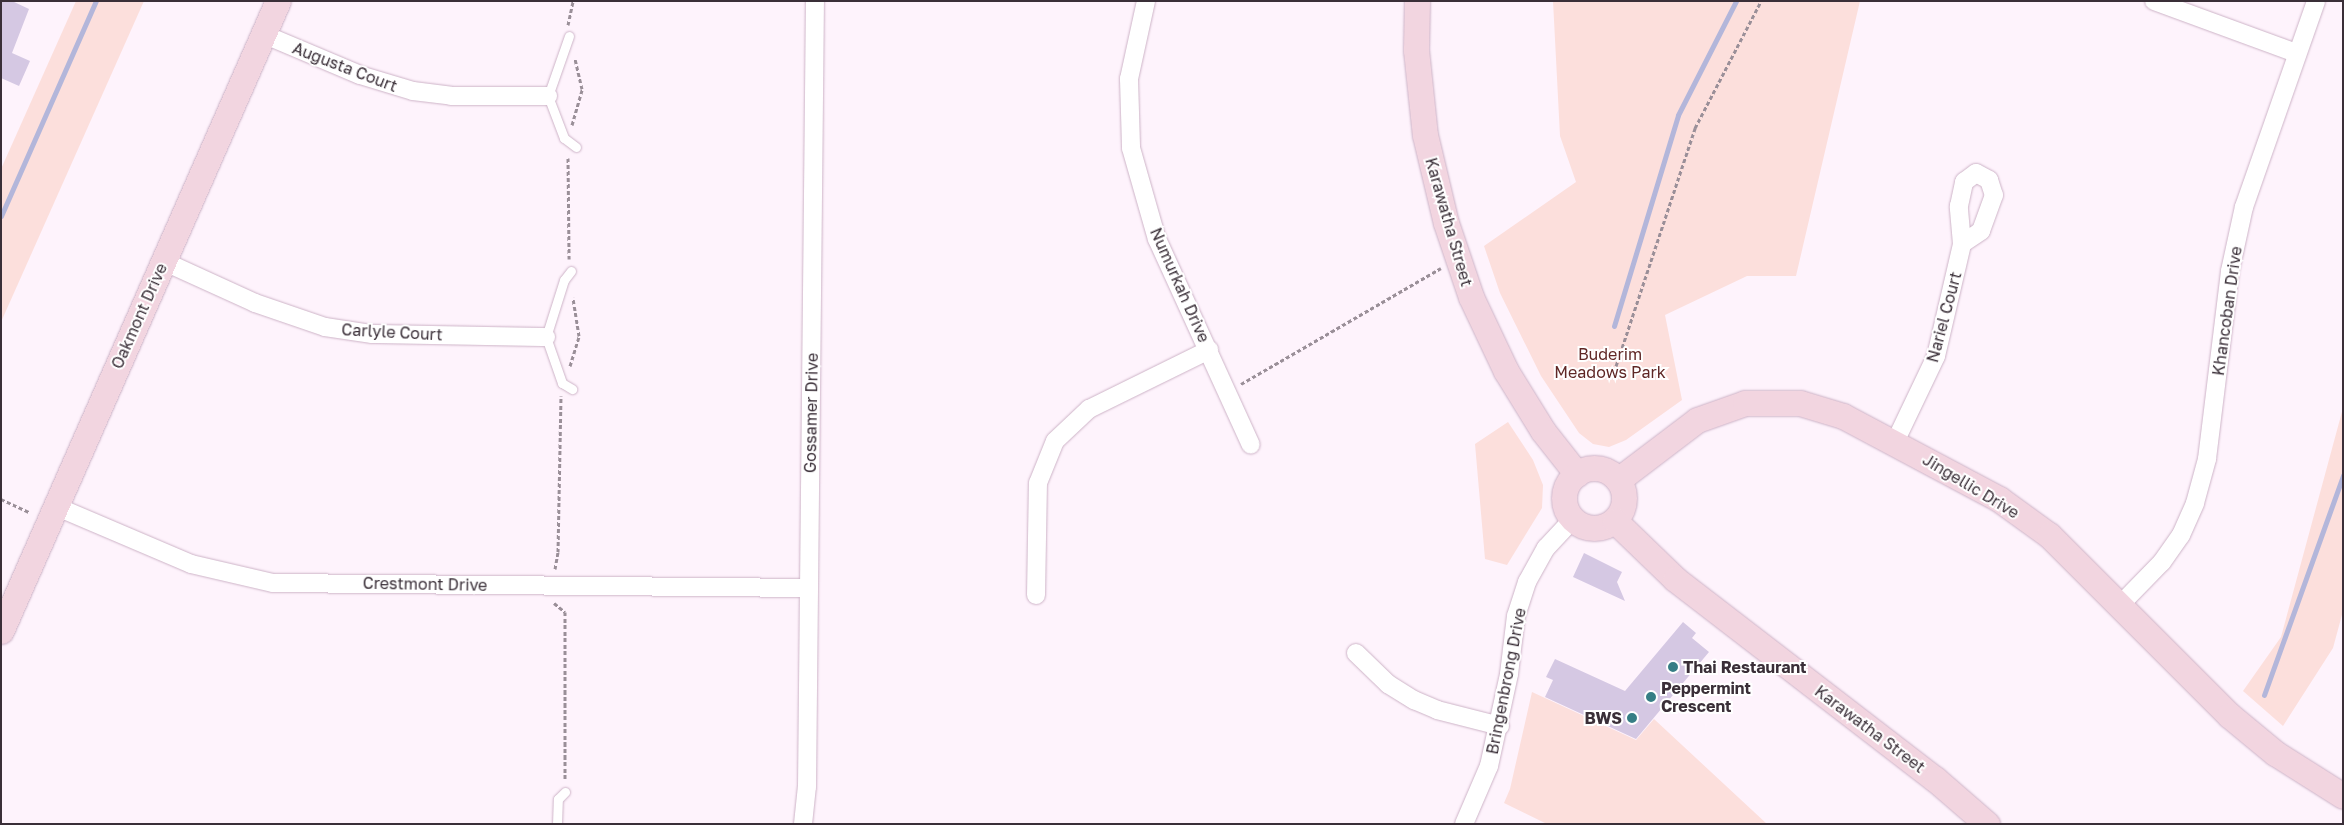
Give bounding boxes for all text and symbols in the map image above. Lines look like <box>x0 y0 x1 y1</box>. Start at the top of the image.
street label: Augusta Court <box>290 38 400 96</box>
street label: Karawatha Street <box>1421 155 1477 289</box>
street label: Numurkah Drive <box>1146 225 1214 345</box>
street label: Khancoban Drive <box>2208 245 2246 377</box>
street label: Oakmont Drive <box>107 260 171 372</box>
street label: Nariel Court <box>1923 269 1965 365</box>
street label: Carlyle Court <box>341 320 443 344</box>
park label: Buderim Meadows Park <box>1554 344 1666 382</box>
street label: Gossamer Drive <box>800 353 822 473</box>
street label: Jingellic Drive <box>1919 450 2023 522</box>
street label: Crestmont Drive <box>363 573 487 595</box>
street label: Bringenbrong Drive <box>1482 606 1530 756</box>
place label: Thai Restaurant <box>1683 657 1807 677</box>
marker: Thai Restaurant <box>1667 661 1679 673</box>
place label: Peppermint Crescent <box>1661 678 1751 716</box>
street label: Karawatha Street <box>1811 681 1929 777</box>
marker: Peppermint Crescent <box>1645 691 1657 703</box>
place label: BWS <box>1584 708 1622 728</box>
marker: BWS <box>1626 712 1638 724</box>

